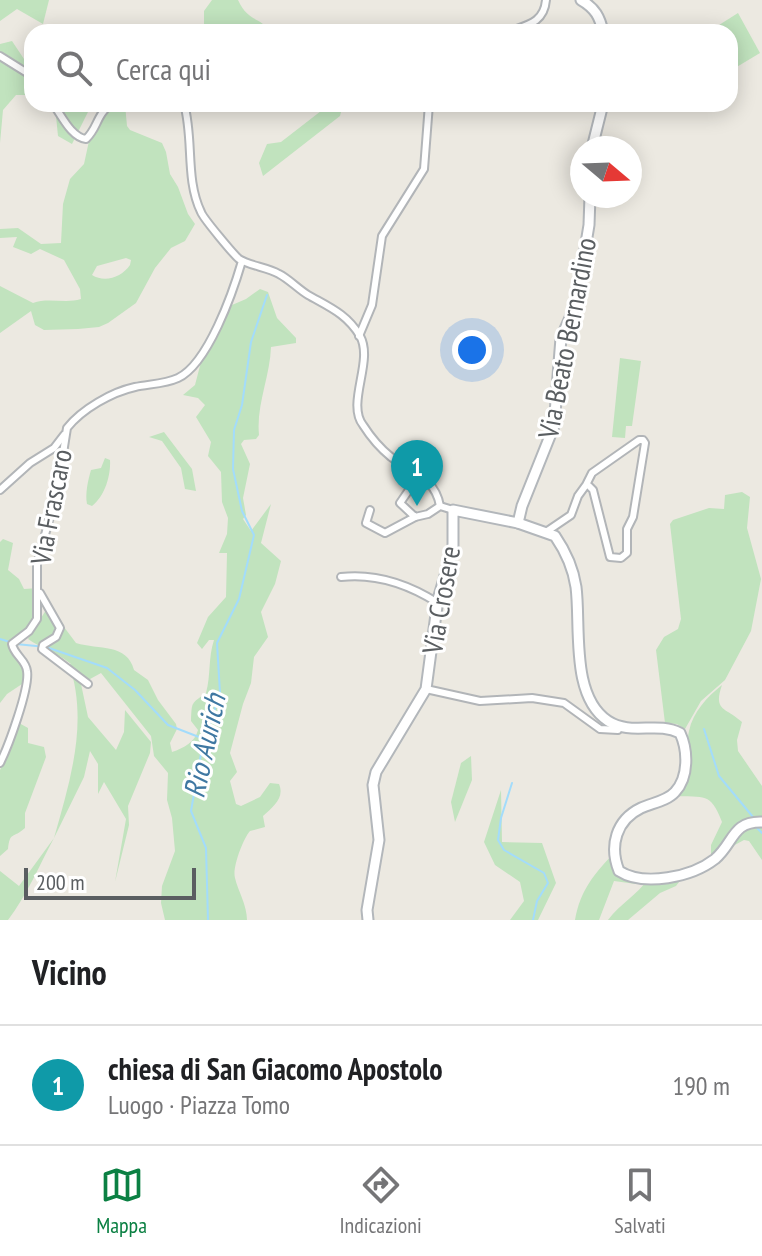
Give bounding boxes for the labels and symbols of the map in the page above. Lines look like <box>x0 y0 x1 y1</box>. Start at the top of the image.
north arrow <box>570 136 642 208</box>
street label: Via Beato Bernardino <box>529 234 604 442</box>
your location <box>452 330 492 370</box>
pin: 1 <box>391 440 443 506</box>
street label: Via Frascaro <box>21 446 80 569</box>
street label: Via Crosere <box>413 543 468 658</box>
water label: Rio Aurich <box>174 688 234 801</box>
scale bar <box>24 864 196 900</box>

